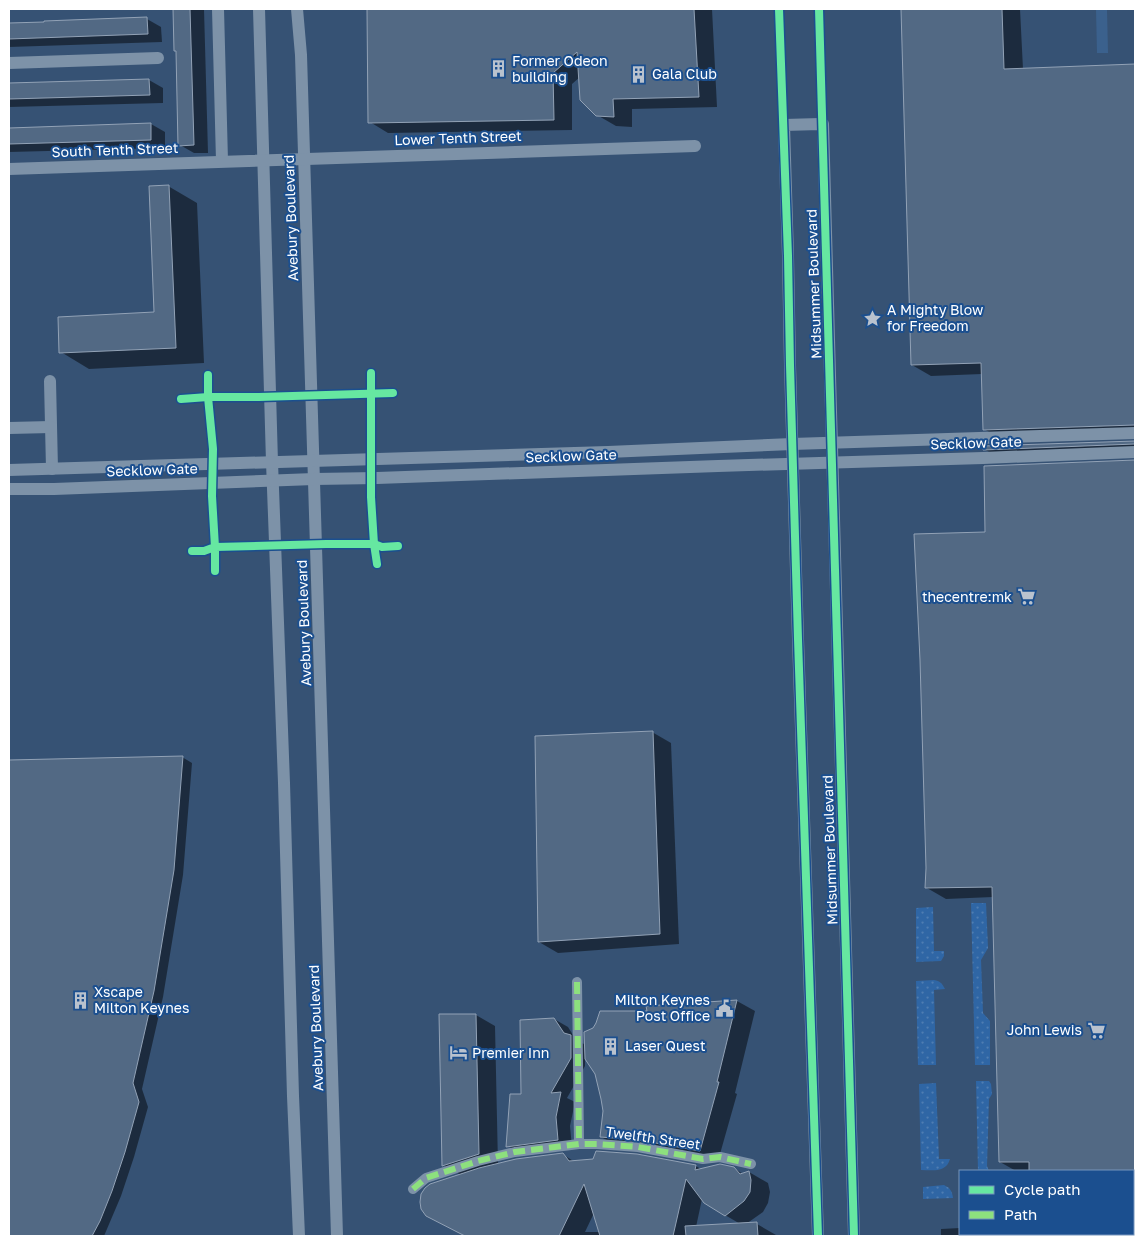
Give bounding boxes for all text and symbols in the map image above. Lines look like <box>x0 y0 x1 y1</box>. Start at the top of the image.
place label: Former Odeon building <box>512 52 608 85</box>
building icon: Former Odeon building <box>488 59 508 79</box>
building icon: Gala Club <box>628 64 648 84</box>
place label: Gala Club <box>652 65 717 82</box>
street label: Lower Tenth Street <box>394 127 522 148</box>
street label: South Tenth Street <box>51 139 179 160</box>
street label: Avebury Boulevard <box>280 155 301 281</box>
street label: Midsummer Boulevard <box>802 209 825 359</box>
place label: A Mighty Blow for Freedom <box>887 301 983 334</box>
place icon: A Mighty Blow for Freedom <box>863 308 883 328</box>
street label: Secklow Gate <box>930 432 1022 453</box>
street label: Secklow Gate <box>525 445 617 466</box>
street label: Secklow Gate <box>106 459 198 480</box>
street label: Avebury Boulevard <box>293 560 314 686</box>
supermarket icon: thecentre:mk <box>1016 587 1036 607</box>
place label: thecentre:mk <box>922 588 1012 605</box>
street label: Midsummer Boulevard <box>818 775 841 925</box>
street label: Avebury Boulevard <box>305 965 326 1091</box>
place label: Xscape Milton Keynes <box>94 983 189 1016</box>
building icon: Xscape Milton Keynes <box>70 990 90 1010</box>
place label: Milton Keynes Post Office <box>615 991 710 1024</box>
public building icon: Milton Keynes Post Office <box>714 998 734 1018</box>
supermarket icon: John Lewis <box>1086 1020 1106 1040</box>
place label: John Lewis <box>1007 1021 1082 1038</box>
building icon: Laser Quest <box>601 1036 621 1056</box>
place label: Laser Quest <box>625 1037 706 1054</box>
hotel icon: Premier Inn <box>448 1043 468 1063</box>
place label: Premier Inn <box>472 1044 549 1061</box>
street label: Twelfth Street <box>605 1122 701 1153</box>
legend <box>959 1170 1134 1235</box>
text: Cycle path <box>1004 1180 1080 1198</box>
text: Path <box>1004 1205 1037 1223</box>

